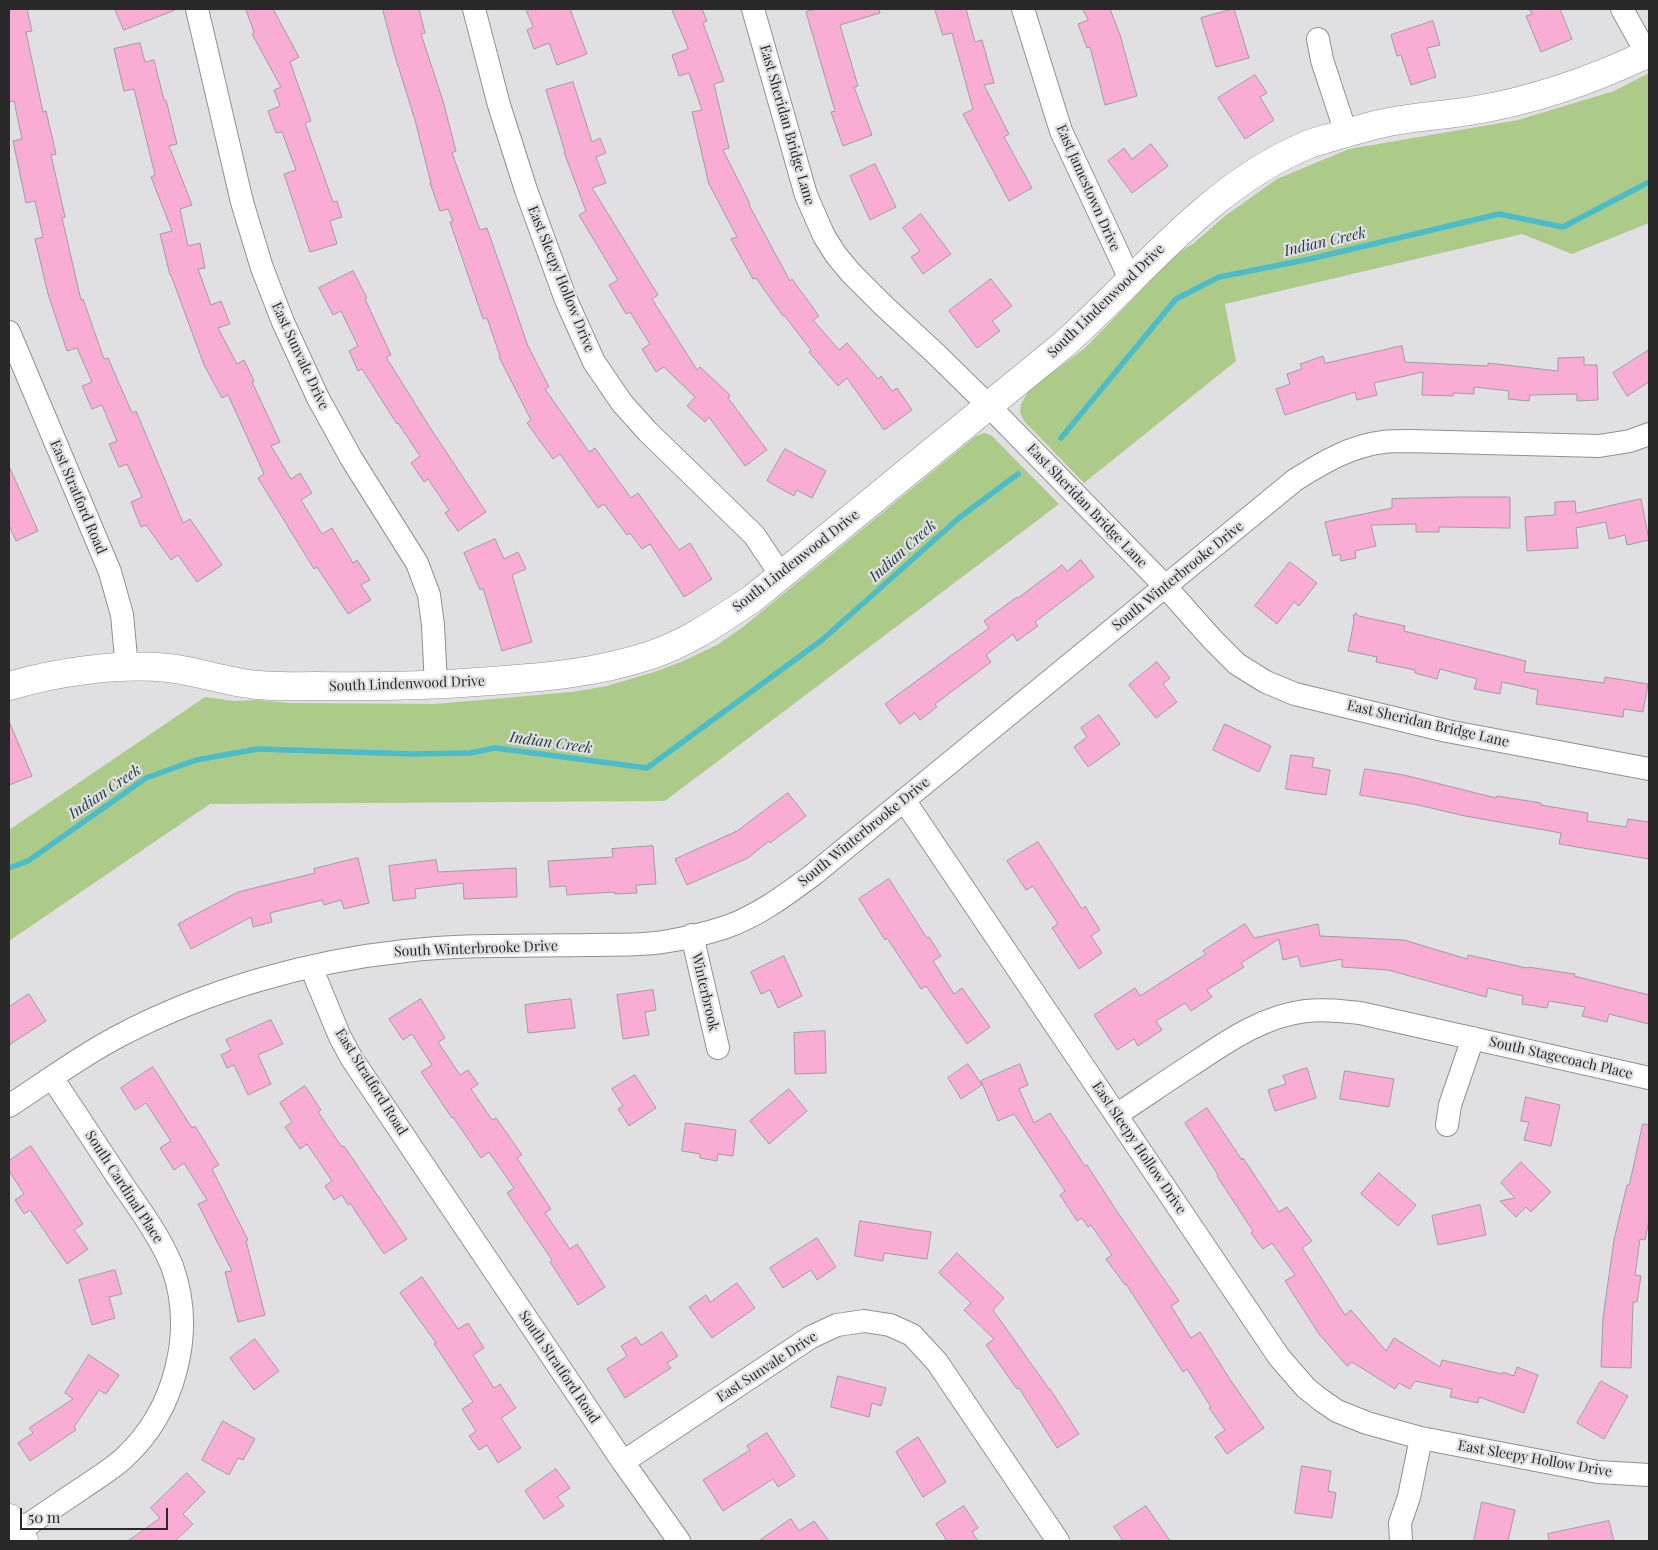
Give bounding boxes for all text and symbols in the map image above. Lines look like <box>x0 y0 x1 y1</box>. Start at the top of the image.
street label: East Sheridan Bridge Lane <box>756 43 818 207</box>
street label: East Jamestown Drive <box>1053 122 1123 254</box>
street label: East Sleepy Hollow Drive <box>524 203 598 355</box>
water label: Indian Creek <box>1282 224 1368 260</box>
street label: South Lindenwood Drive <box>1044 241 1168 361</box>
street label: East Sunvale Drive <box>268 300 332 412</box>
street label: East Stratford Road <box>46 437 110 557</box>
street label: East Sheridan Bridge Lane <box>1023 440 1151 572</box>
street label: South Lindenwood Drive <box>729 506 863 616</box>
water label: Indian Creek <box>866 516 940 586</box>
street label: South Winterbrooke Drive <box>1109 518 1247 634</box>
street label: South Lindenwood Drive <box>329 673 485 695</box>
street label: East Sheridan Bridge Lane <box>1345 697 1511 751</box>
water label: Indian Creek <box>508 728 594 758</box>
water label: Indian Creek <box>65 761 145 823</box>
street label: South Winterbrooke Drive <box>795 774 933 890</box>
street label: South Winterbrooke Drive <box>394 938 558 960</box>
street label: Winterbrook <box>688 951 722 1033</box>
street label: East Stratford Road <box>331 1026 411 1138</box>
street label: South Stagecoach Place <box>1488 1033 1634 1083</box>
street label: East Sleepy Hollow Drive <box>1088 1079 1190 1217</box>
street label: South Cardinal Place <box>81 1128 167 1246</box>
street label: South Stratford Road <box>515 1307 603 1427</box>
street label: East Sunvale Drive <box>714 1328 820 1406</box>
street label: East Sleepy Hollow Drive <box>1457 1437 1613 1481</box>
scale bar <box>22 1498 170 1530</box>
text: 50 m <box>28 1507 60 1527</box>

